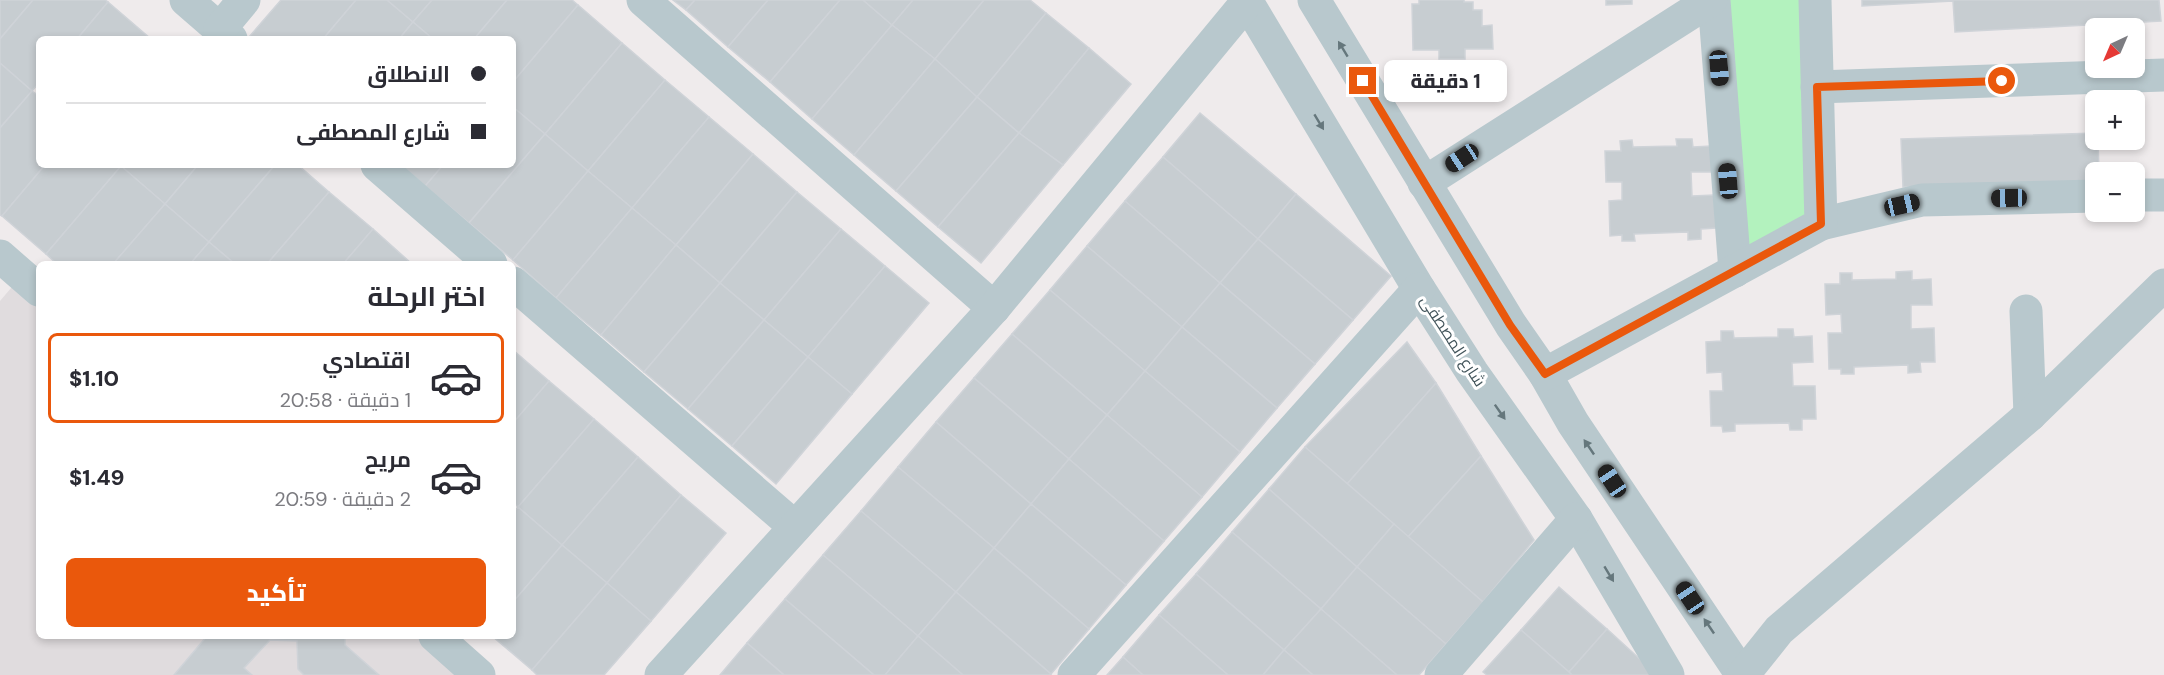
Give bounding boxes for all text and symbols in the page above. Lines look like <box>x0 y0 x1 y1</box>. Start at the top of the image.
north arrow <box>2085 18 2145 78</box>
map controls <box>2085 18 2145 222</box>
one-way arrow <box>1338 41 1349 57</box>
car <box>1708 49 1730 87</box>
text: الانطلاق <box>367 60 450 89</box>
callout: 1 دقيقة <box>1384 60 1507 102</box>
route end <box>1349 67 1376 94</box>
route start <box>1988 67 2015 94</box>
text: 1 دقيقة <box>1410 68 1481 94</box>
button: + <box>2085 90 2145 150</box>
one-way arrow <box>1314 114 1325 130</box>
text: شارع المصطفى <box>296 118 450 147</box>
car <box>1442 141 1482 175</box>
car <box>1717 162 1739 200</box>
button: − <box>2085 162 2145 222</box>
car <box>1991 189 2027 207</box>
car <box>1882 192 1922 218</box>
text: اختر الرحلة <box>367 279 486 314</box>
street label: شارع المصطفى <box>1415 291 1490 391</box>
text: اقتصادي <box>322 346 411 375</box>
icon: car <box>429 351 483 405</box>
text: $1.10 <box>69 364 119 393</box>
text: 1 دقيقة · 20:58 <box>279 387 411 413</box>
one-way arrow <box>1494 404 1506 420</box>
one-way arrow <box>1583 440 1595 456</box>
text: مريح <box>365 445 411 474</box>
icon: car <box>429 450 483 504</box>
car <box>1594 461 1630 501</box>
text: $1.49 <box>69 463 125 492</box>
text: 2 دقيقة · 20:59 <box>274 486 411 512</box>
button: تأكيد <box>66 558 486 627</box>
one-way arrow <box>1603 566 1614 582</box>
car <box>1672 578 1708 618</box>
one-way arrow <box>1704 618 1715 635</box>

